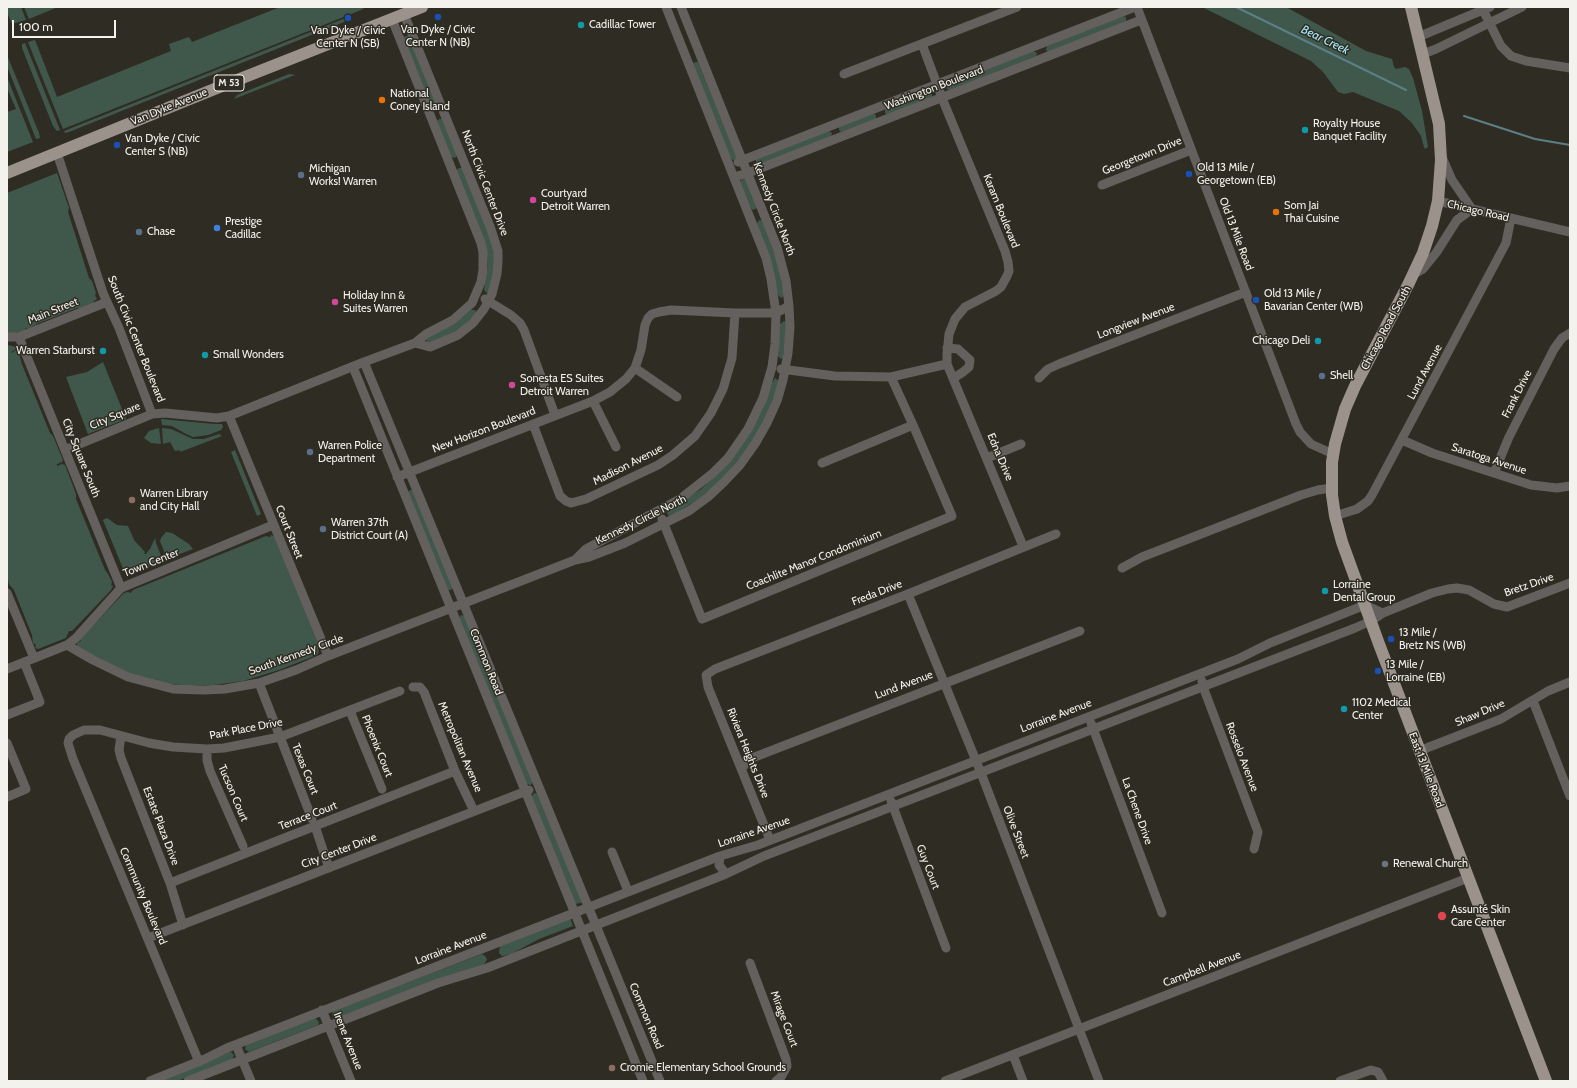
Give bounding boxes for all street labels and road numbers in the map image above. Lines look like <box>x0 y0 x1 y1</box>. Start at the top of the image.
street label: Washington Boulevard <box>883 63 985 113</box>
road number: M 53 <box>214 75 244 91</box>
street label: Van Dyke Avenue <box>129 86 209 128</box>
street label: North Civic Center Drive <box>459 128 511 238</box>
street label: Georgetown Drive <box>1100 134 1184 178</box>
street label: Kennedy Circle North <box>750 161 798 257</box>
street label: Karam Boulevard <box>980 172 1022 250</box>
street label: Old 13 Mile Road <box>1216 196 1256 272</box>
street label: Chicago Road <box>1446 197 1510 225</box>
street label: South Civic Center Boulevard <box>105 274 167 404</box>
street label: Chicago Road South <box>1358 284 1414 372</box>
street label: Main Street <box>26 295 80 327</box>
street label: Longview Avenue <box>1095 300 1177 342</box>
street label: Lund Avenue <box>1405 342 1445 402</box>
street label: Frank Drive <box>1499 368 1535 420</box>
street label: City Square <box>88 399 142 433</box>
street label: New Horizon Boulevard <box>431 404 537 456</box>
street label: City Square South <box>59 417 103 499</box>
street label: Edna Drive <box>984 431 1016 483</box>
street label: Saratoga Avenue <box>1450 441 1528 477</box>
street label: Madison Avenue <box>591 442 665 488</box>
street label: Kennedy Circle North <box>594 492 688 548</box>
street label: Court Street <box>272 503 306 561</box>
street label: Coachlite Manor Condominium <box>744 527 884 593</box>
street label: Town Center <box>121 546 181 580</box>
street label: Bretz Drive <box>1503 570 1555 600</box>
street label: Freda Drive <box>850 577 904 609</box>
street label: Common Road <box>467 627 505 697</box>
street label: South Kennedy Circle <box>247 632 345 678</box>
street label: Lund Avenue <box>873 668 935 702</box>
street label: Lorraine Avenue <box>1019 696 1093 736</box>
street label: Shaw Drive <box>1453 697 1507 729</box>
street label: Metropolitan Avenue <box>435 700 485 794</box>
street label: Riviera Heights Drive <box>724 706 772 800</box>
street label: Phoenix Court <box>359 713 395 779</box>
street label: Park Place Drive <box>208 715 284 743</box>
street label: Rosselo Avenue <box>1223 720 1261 794</box>
street label: East 13 Mile Road <box>1406 730 1446 810</box>
street label: Texas Court <box>289 742 321 796</box>
street label: Tucson Court <box>215 763 251 823</box>
street label: La Chene Drive <box>1119 776 1155 846</box>
street label: Estate Plaza Drive <box>140 785 182 867</box>
street label: Terrace Court <box>277 799 339 833</box>
street label: Olive Street <box>1000 804 1032 860</box>
street label: Lorraine Avenue <box>716 814 792 850</box>
street label: City Center Drive <box>300 831 378 871</box>
street label: Guy Court <box>913 843 943 891</box>
street label: Community Boulevard <box>117 845 169 947</box>
street label: Lorraine Avenue <box>414 928 488 968</box>
street label: Campbell Avenue <box>1161 948 1243 990</box>
street label: Common Road <box>626 981 666 1051</box>
street label: Mirage Court <box>767 989 801 1049</box>
street label: Irene Avenue <box>330 1010 366 1072</box>

